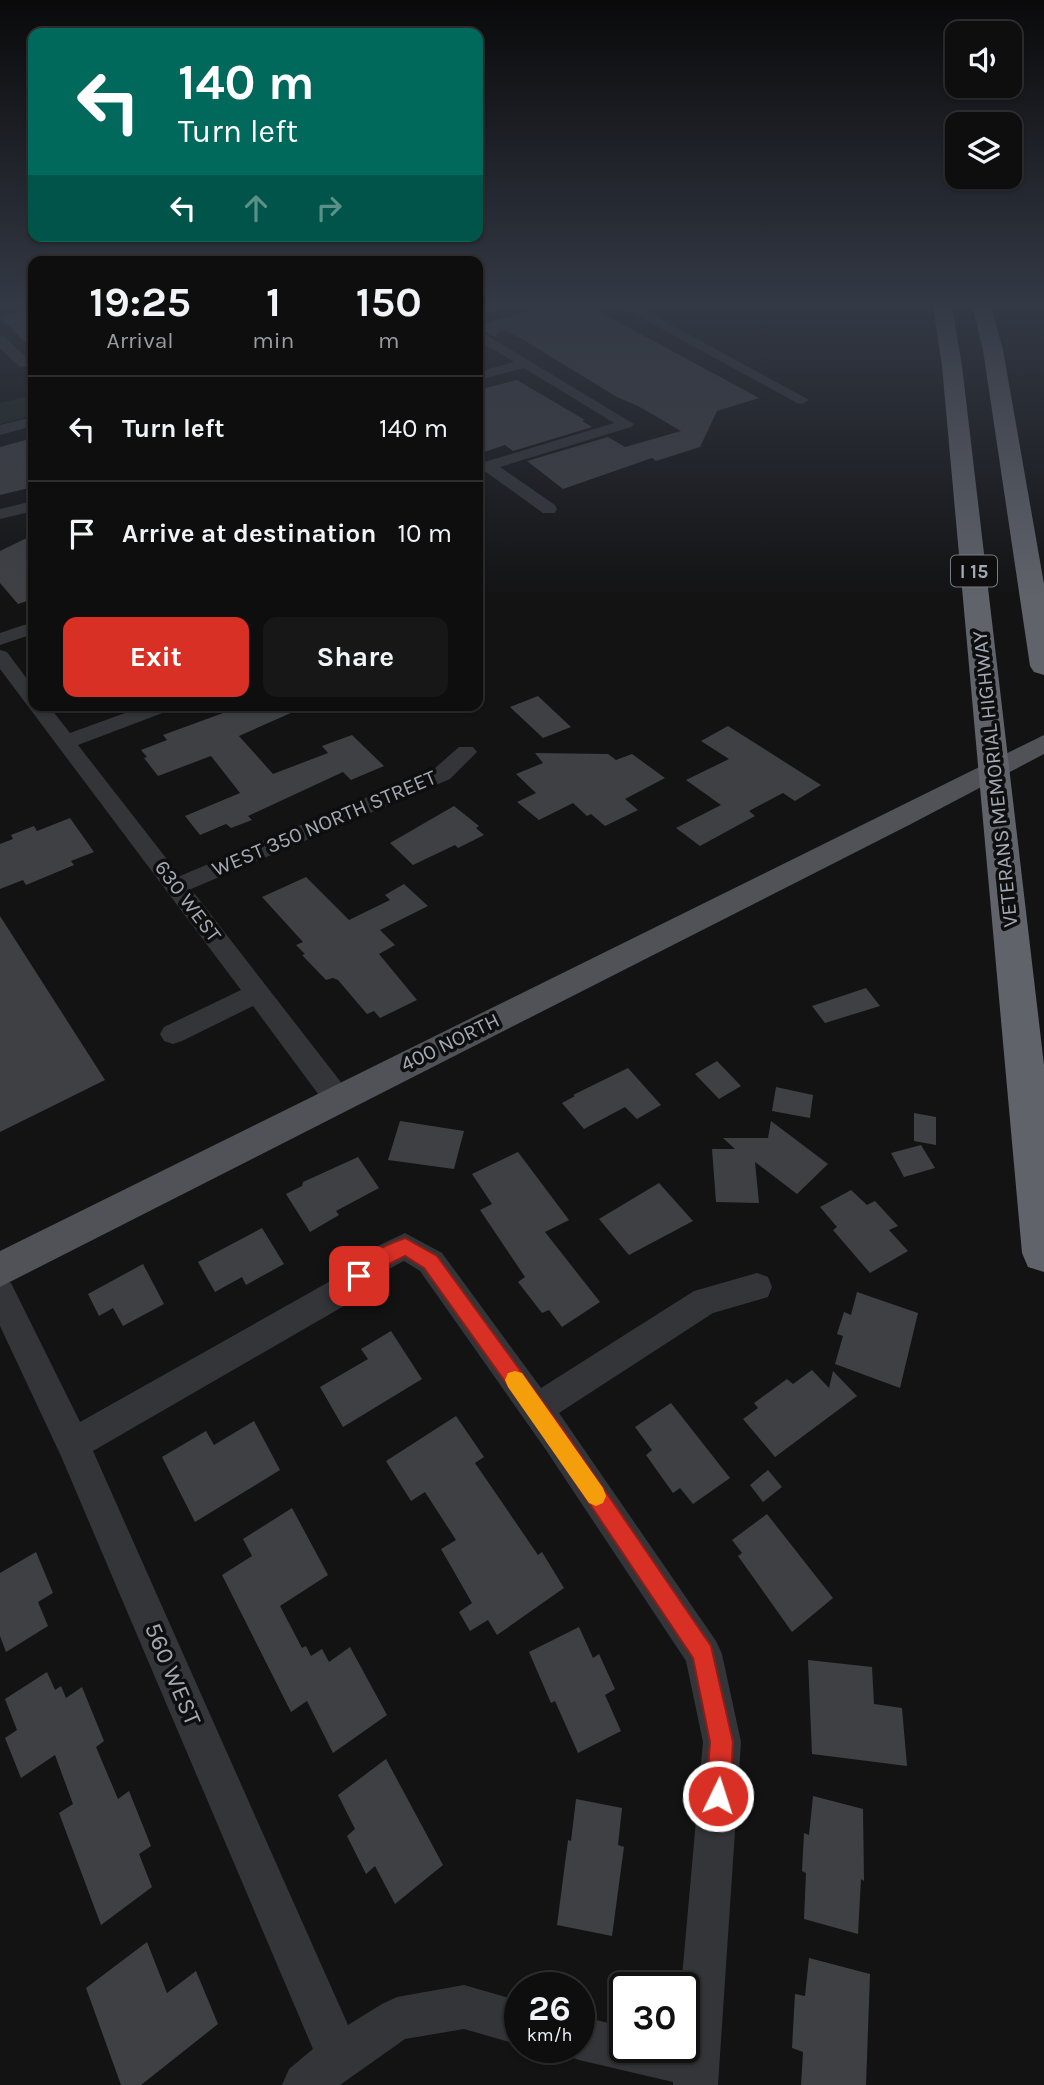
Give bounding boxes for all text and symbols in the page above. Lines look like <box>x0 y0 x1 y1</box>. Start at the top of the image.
map controls <box>945 21 1022 189</box>
button: sound <box>945 21 1022 98</box>
text: 140 m <box>178 54 315 111</box>
icon: left <box>63 56 154 147</box>
button: layers <box>945 112 1022 189</box>
text: Turn left <box>178 113 298 150</box>
icon: left <box>164 189 202 227</box>
icon: ahead <box>237 189 275 227</box>
icon: right <box>310 189 348 227</box>
text: 19:25 <box>89 277 191 327</box>
text: 1 <box>266 277 281 327</box>
text: 150 <box>356 277 422 327</box>
text: Arrival <box>106 327 174 354</box>
text: min <box>252 327 295 354</box>
text: m <box>378 327 399 354</box>
icon: left <box>63 410 101 448</box>
text: Turn left <box>122 413 224 444</box>
text: 140 m <box>379 413 448 444</box>
icon: arrive <box>63 515 101 553</box>
text: Arrive at destination <box>122 518 376 549</box>
text: 10 m <box>397 518 452 549</box>
road number: I 15 <box>951 556 997 586</box>
button: Exit <box>63 617 249 697</box>
button: Share <box>263 617 448 697</box>
street label: VETERANS MEMORIAL HIGHWAY <box>967 629 1023 928</box>
street label: WEST 350 NORTH STREET <box>208 765 440 881</box>
street label: 630 WEST <box>150 856 227 947</box>
street label: 400 NORTH <box>397 1008 503 1076</box>
pin <box>329 1246 389 1306</box>
icon: arrive <box>340 1257 378 1295</box>
street label: 560 WEST <box>139 1618 207 1730</box>
position arrow <box>681 1759 755 1833</box>
speed limit sign: 30 <box>609 1972 700 2063</box>
text: 26 <box>528 1988 571 2029</box>
text: km/h <box>527 2024 572 2046</box>

